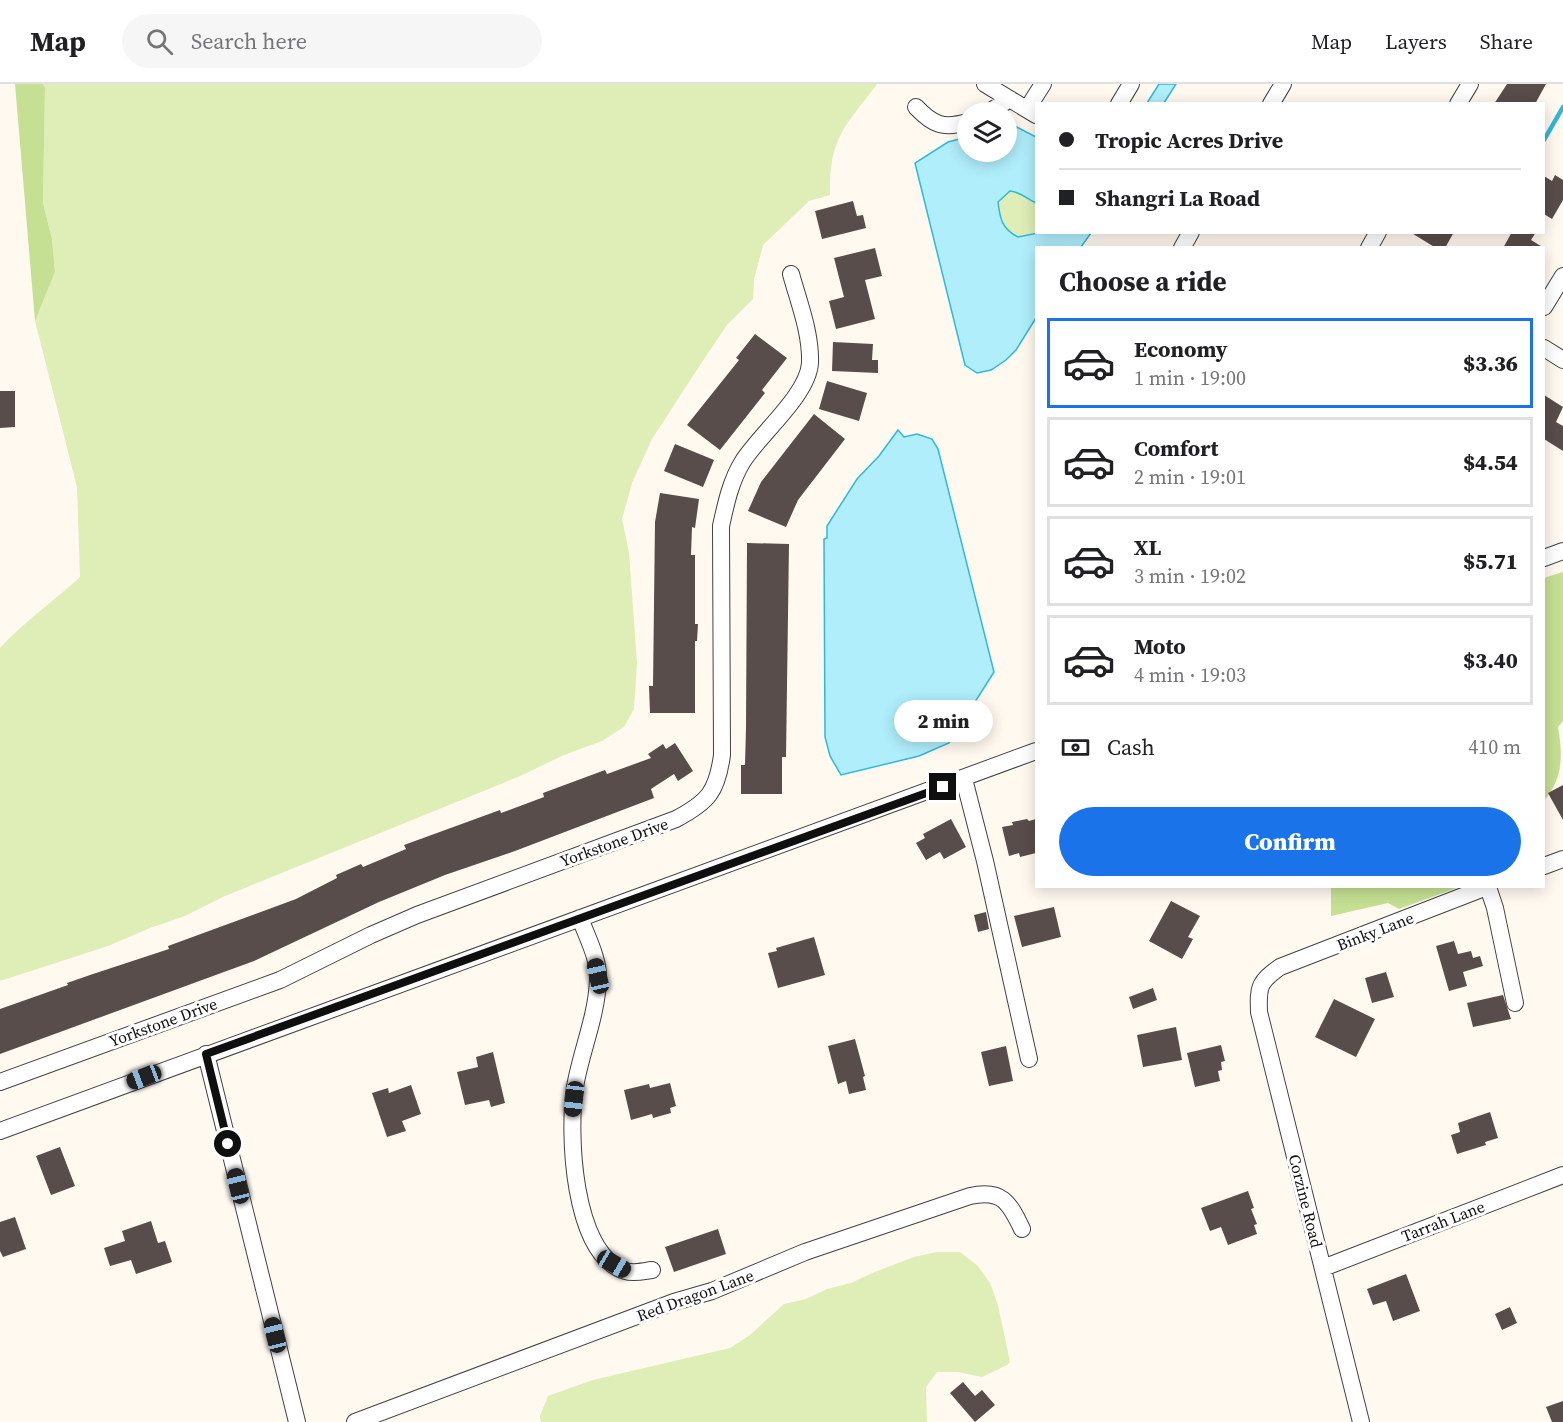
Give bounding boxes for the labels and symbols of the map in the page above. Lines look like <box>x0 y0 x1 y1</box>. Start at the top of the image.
callout: 2 min <box>894 700 992 742</box>
route end <box>929 773 956 800</box>
street label: Yorkstone Drive <box>557 812 671 872</box>
street label: Binky Lane <box>1333 906 1417 956</box>
car <box>585 956 611 996</box>
street label: Yorkstone Drive <box>106 992 220 1052</box>
car <box>124 1062 164 1092</box>
car <box>563 1080 585 1118</box>
route start <box>214 1130 241 1157</box>
street label: Corzine Road <box>1284 1152 1328 1250</box>
car <box>225 1166 251 1206</box>
street label: Tarrah Lane <box>1398 1195 1488 1247</box>
car <box>594 1247 634 1281</box>
street label: Red Dragon Lane <box>633 1264 757 1326</box>
car <box>262 1315 288 1355</box>

